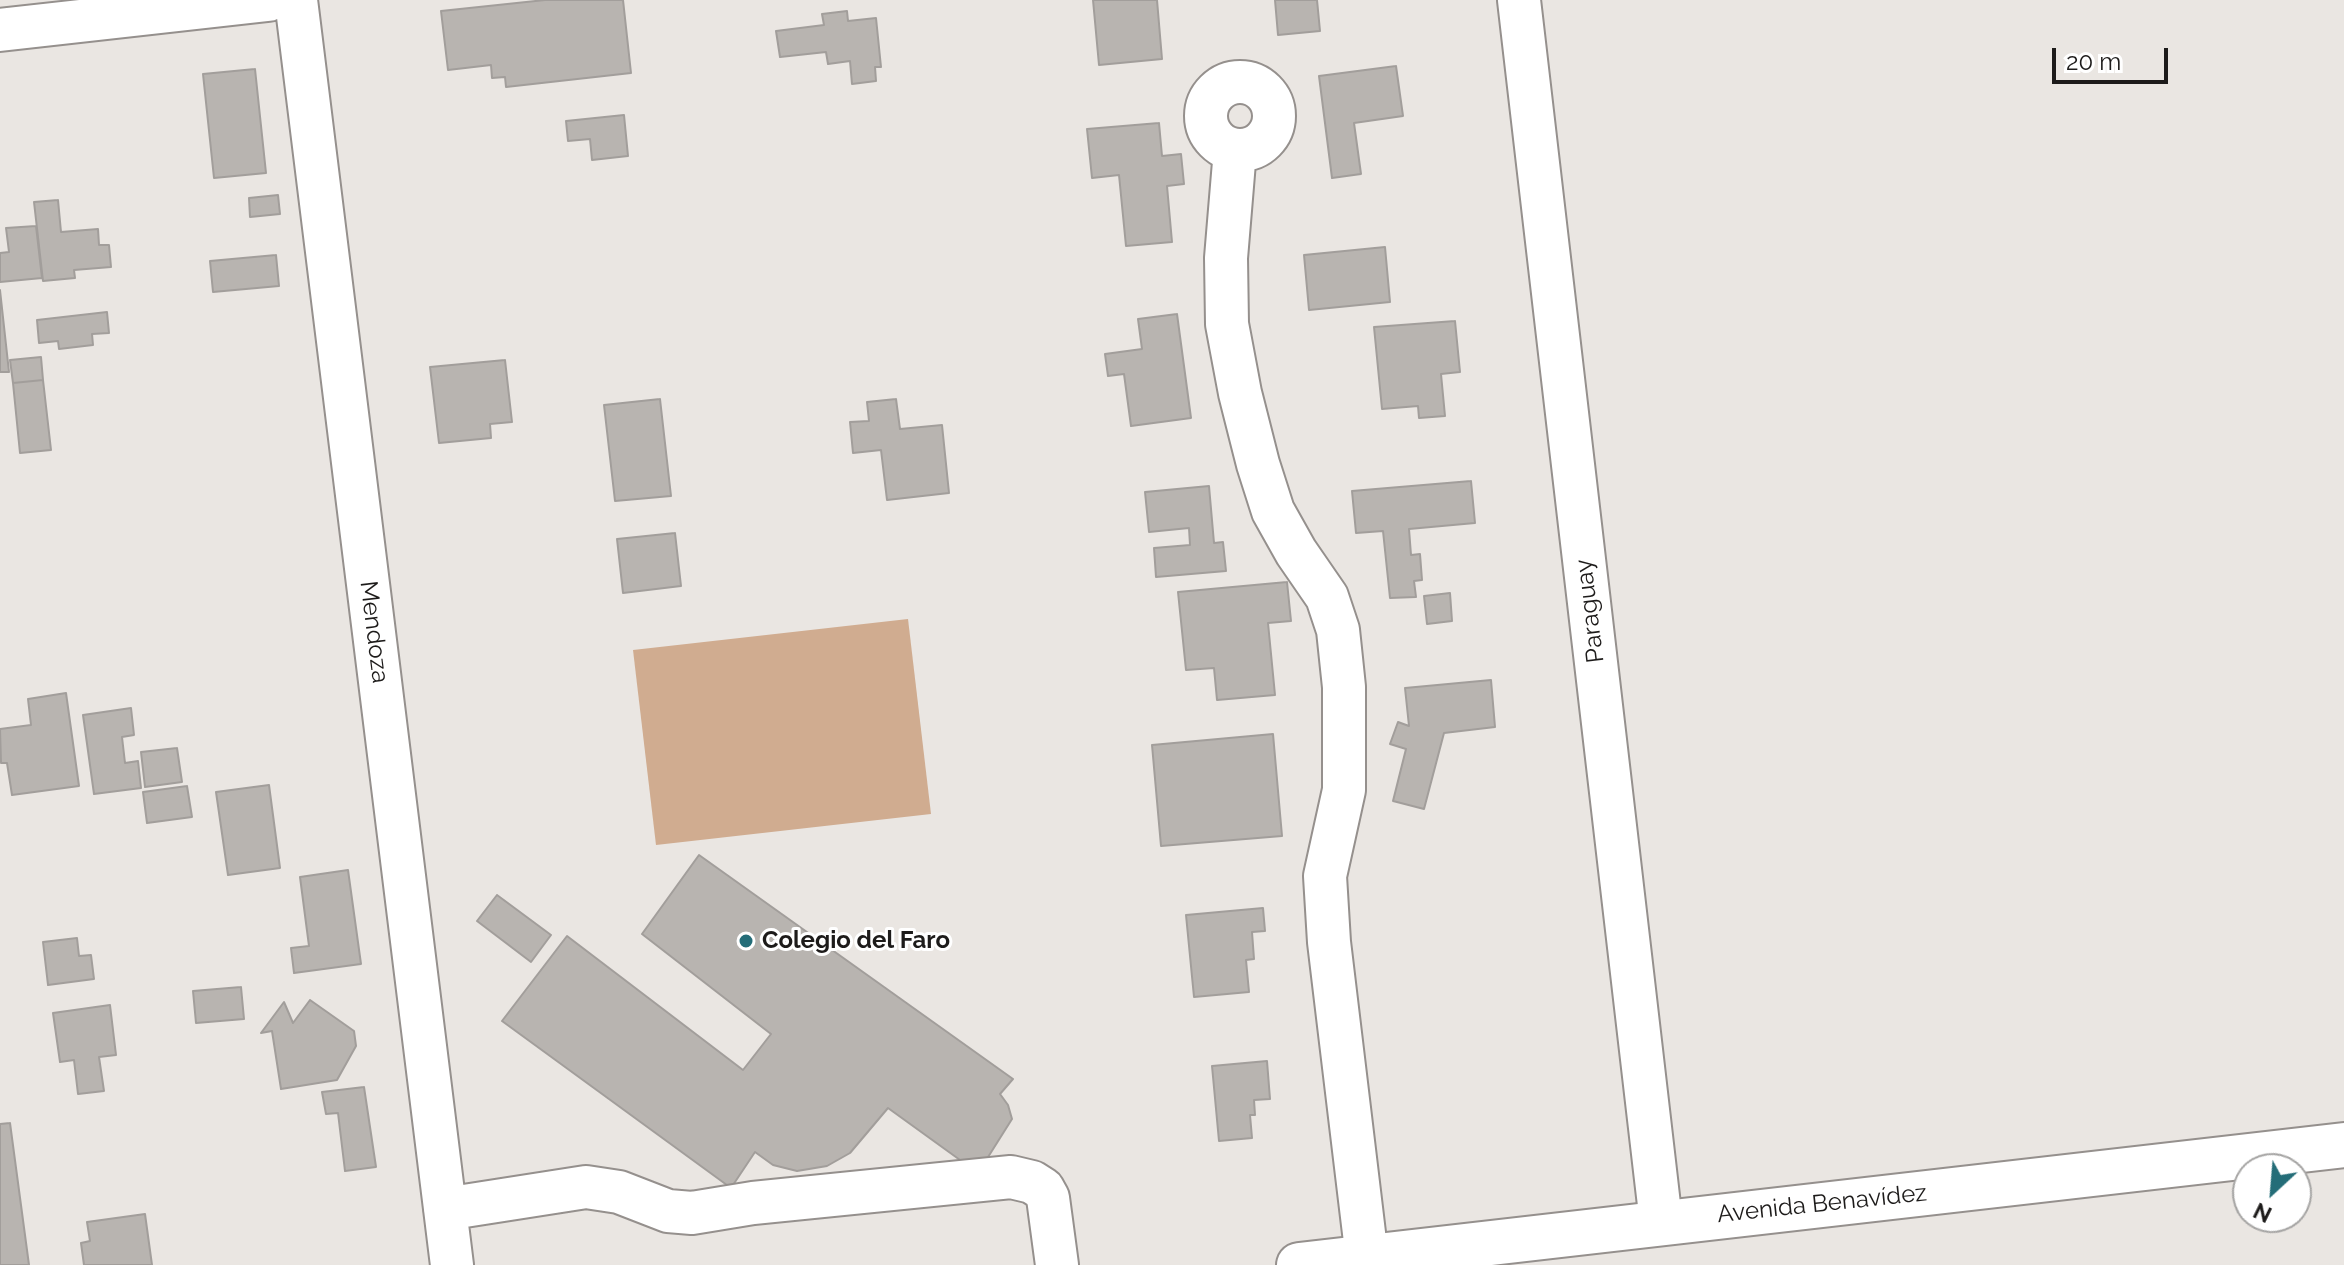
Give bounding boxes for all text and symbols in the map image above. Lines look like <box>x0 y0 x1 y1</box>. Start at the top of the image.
scale bar <box>2056 32 2172 82</box>
text: 20 m <box>2066 47 2121 76</box>
street label: Paraguay <box>1569 558 1611 664</box>
street label: Mendoza <box>353 579 395 685</box>
place label: Colegio del Faro <box>762 927 950 955</box>
marker: Colegio del Faro <box>737 932 755 950</box>
north arrow <box>2232 1153 2312 1233</box>
street label: Avenida Benavídez <box>1716 1179 1928 1229</box>
text: N <box>2249 1197 2276 1228</box>

